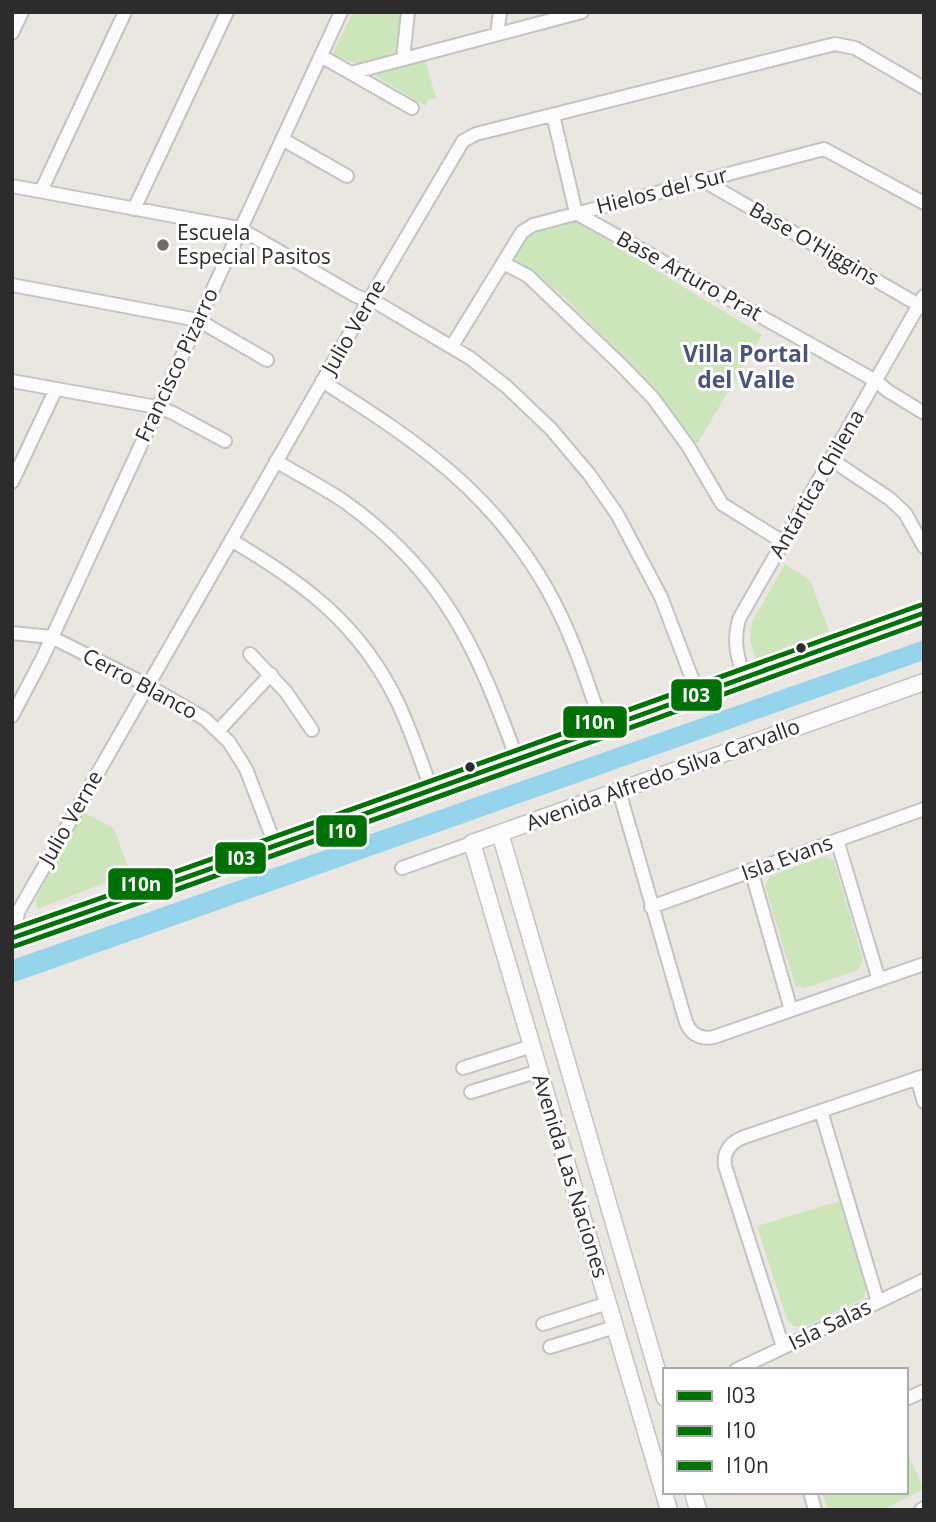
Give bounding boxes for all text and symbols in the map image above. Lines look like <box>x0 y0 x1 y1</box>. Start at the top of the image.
street label: Hielos del Sur <box>593 160 731 220</box>
street label: Base O'Higgins <box>745 195 884 292</box>
place label: Escuela Especial Pasitos <box>177 218 331 270</box>
street label: Base Arturo Prat <box>612 224 767 327</box>
marker: Escuela Especial Pasitos <box>155 237 171 253</box>
street label: Julio Verne <box>314 274 391 381</box>
street label: Francisco Pizarro <box>128 283 224 446</box>
district label: Villa Portal del Valle <box>683 337 809 395</box>
street label: Antártica Chilena <box>762 404 870 563</box>
street label: Cerro Blanco <box>78 641 203 725</box>
unlabelled marker <box>794 641 808 655</box>
line badge: I03 <box>670 678 723 712</box>
text: I03 <box>682 682 710 708</box>
line badge: I10n <box>562 705 628 739</box>
text: I10n <box>575 709 615 735</box>
street label: Avenida Alfredo Silva Carvallo <box>522 711 803 837</box>
unlabelled marker <box>463 760 477 774</box>
street label: Julio Verne <box>31 765 108 872</box>
line badge: I10 <box>315 814 368 848</box>
text: I10 <box>328 818 356 844</box>
street label: Isla Evans <box>737 828 836 886</box>
line badge: I03 <box>214 841 267 875</box>
text: I03 <box>227 845 255 871</box>
line badge: I10n <box>107 867 174 901</box>
text: I10n <box>121 871 161 897</box>
street label: Avenida Las Naciones <box>527 1070 615 1281</box>
street label: Isla Salas <box>784 1292 875 1356</box>
legend <box>663 1368 908 1494</box>
text: I03 <box>726 1381 756 1409</box>
text: I10 <box>726 1416 756 1444</box>
text: I10n <box>726 1451 769 1479</box>

